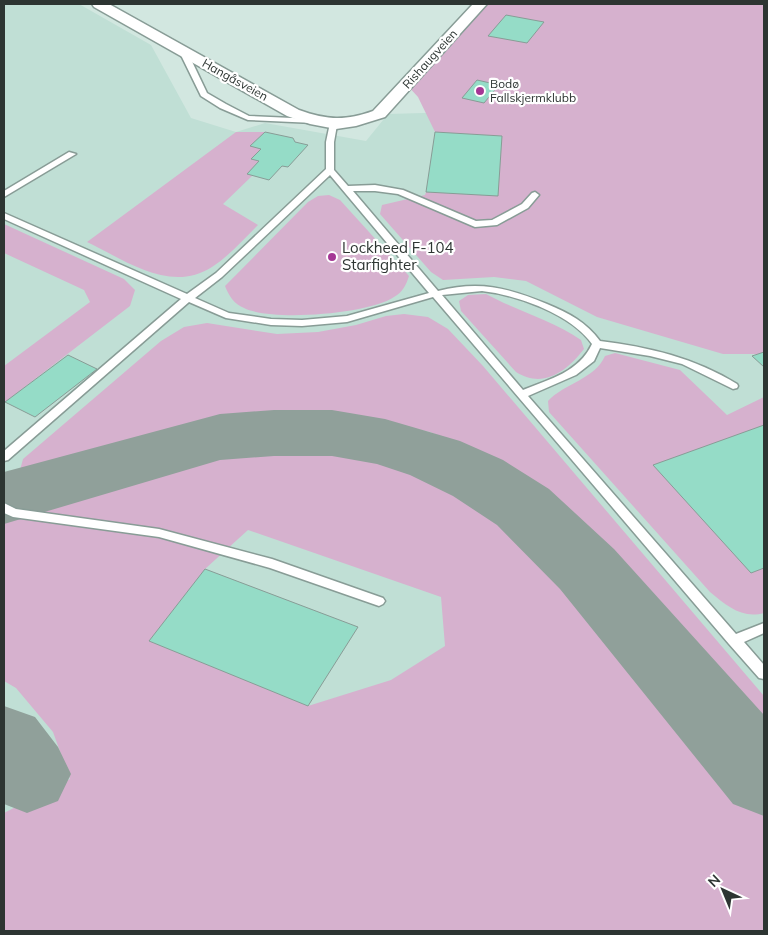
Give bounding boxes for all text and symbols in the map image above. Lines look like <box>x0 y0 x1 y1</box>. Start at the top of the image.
street label: Rishaugveien <box>399 26 460 91</box>
street label: Hangåsveien <box>200 55 271 104</box>
place label: Bodø Fallskjermklubb <box>490 76 576 105</box>
marker: Bodø Fallskjermklubb <box>474 85 486 97</box>
place label: Lockheed F-104 Starfighter <box>342 238 454 274</box>
marker: Lockheed F-104 Starfighter <box>326 251 338 263</box>
north arrow <box>698 865 748 915</box>
text: N <box>704 871 724 891</box>

